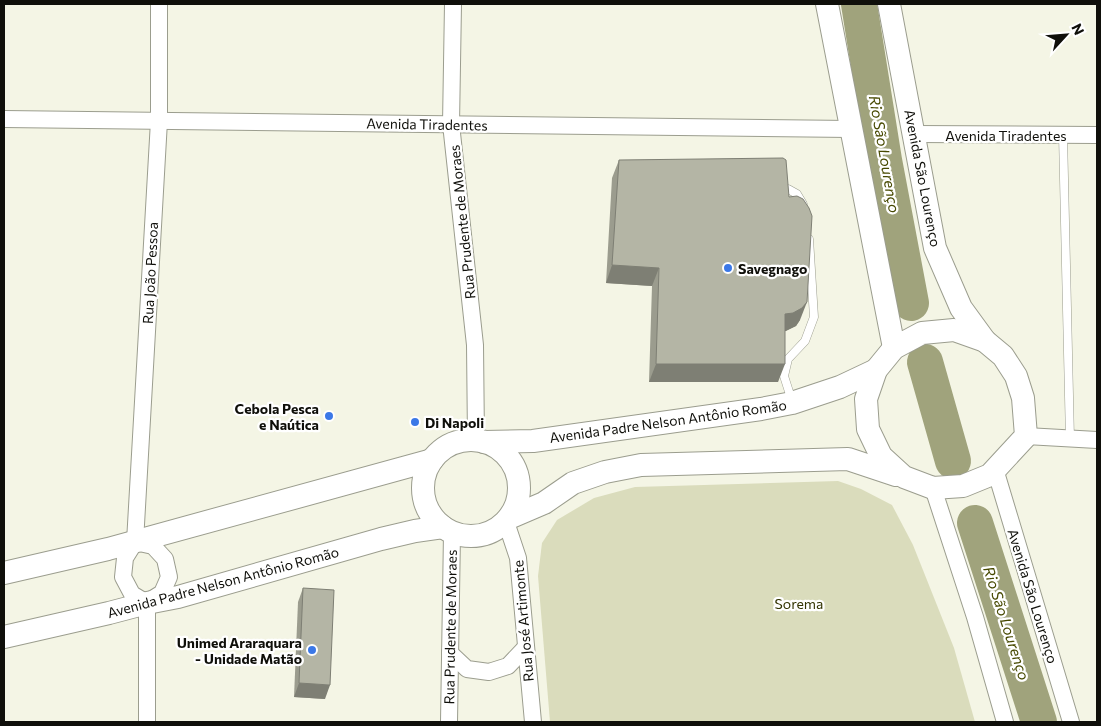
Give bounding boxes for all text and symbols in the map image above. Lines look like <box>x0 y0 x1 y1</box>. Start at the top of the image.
north arrow <box>1041 10 1091 60</box>
text: N <box>1068 21 1088 38</box>
water label: Rio São Lourenço <box>866 94 904 214</box>
street label: Avenida São Lourenço <box>901 108 945 248</box>
street label: Avenida Tiradentes <box>366 114 488 134</box>
street label: Avenida Tiradentes <box>945 127 1067 144</box>
street label: Rua Prudente de Moraes <box>445 144 479 300</box>
street label: Rua João Pessoa <box>139 222 161 324</box>
place label: Savegnago <box>738 260 807 277</box>
marker: Savegnago <box>722 262 734 274</box>
street label: Avenida Padre Nelson Antônio Romão <box>548 396 788 446</box>
place label: Cebola Pesca e Naútica <box>235 400 319 433</box>
marker: Cebola Pesca e Naútica <box>323 410 335 422</box>
place label: Di Napoli <box>425 414 484 431</box>
marker: Di Napoli <box>409 416 421 428</box>
street label: Avenida São Lourenço <box>1004 527 1062 665</box>
street label: Avenida Padre Nelson Antônio Romão <box>105 543 341 621</box>
street label: Rua Prudente de Moraes <box>440 549 460 705</box>
street label: Rua José Artimonte <box>509 559 537 683</box>
water label: Rio São Lourenço <box>980 564 1034 682</box>
park label: Sorema <box>775 595 823 612</box>
place label: Unimed Araraquara - Unidade Matão <box>177 634 302 667</box>
marker: Unimed Araraquara - Unidade Matão <box>306 644 318 656</box>

